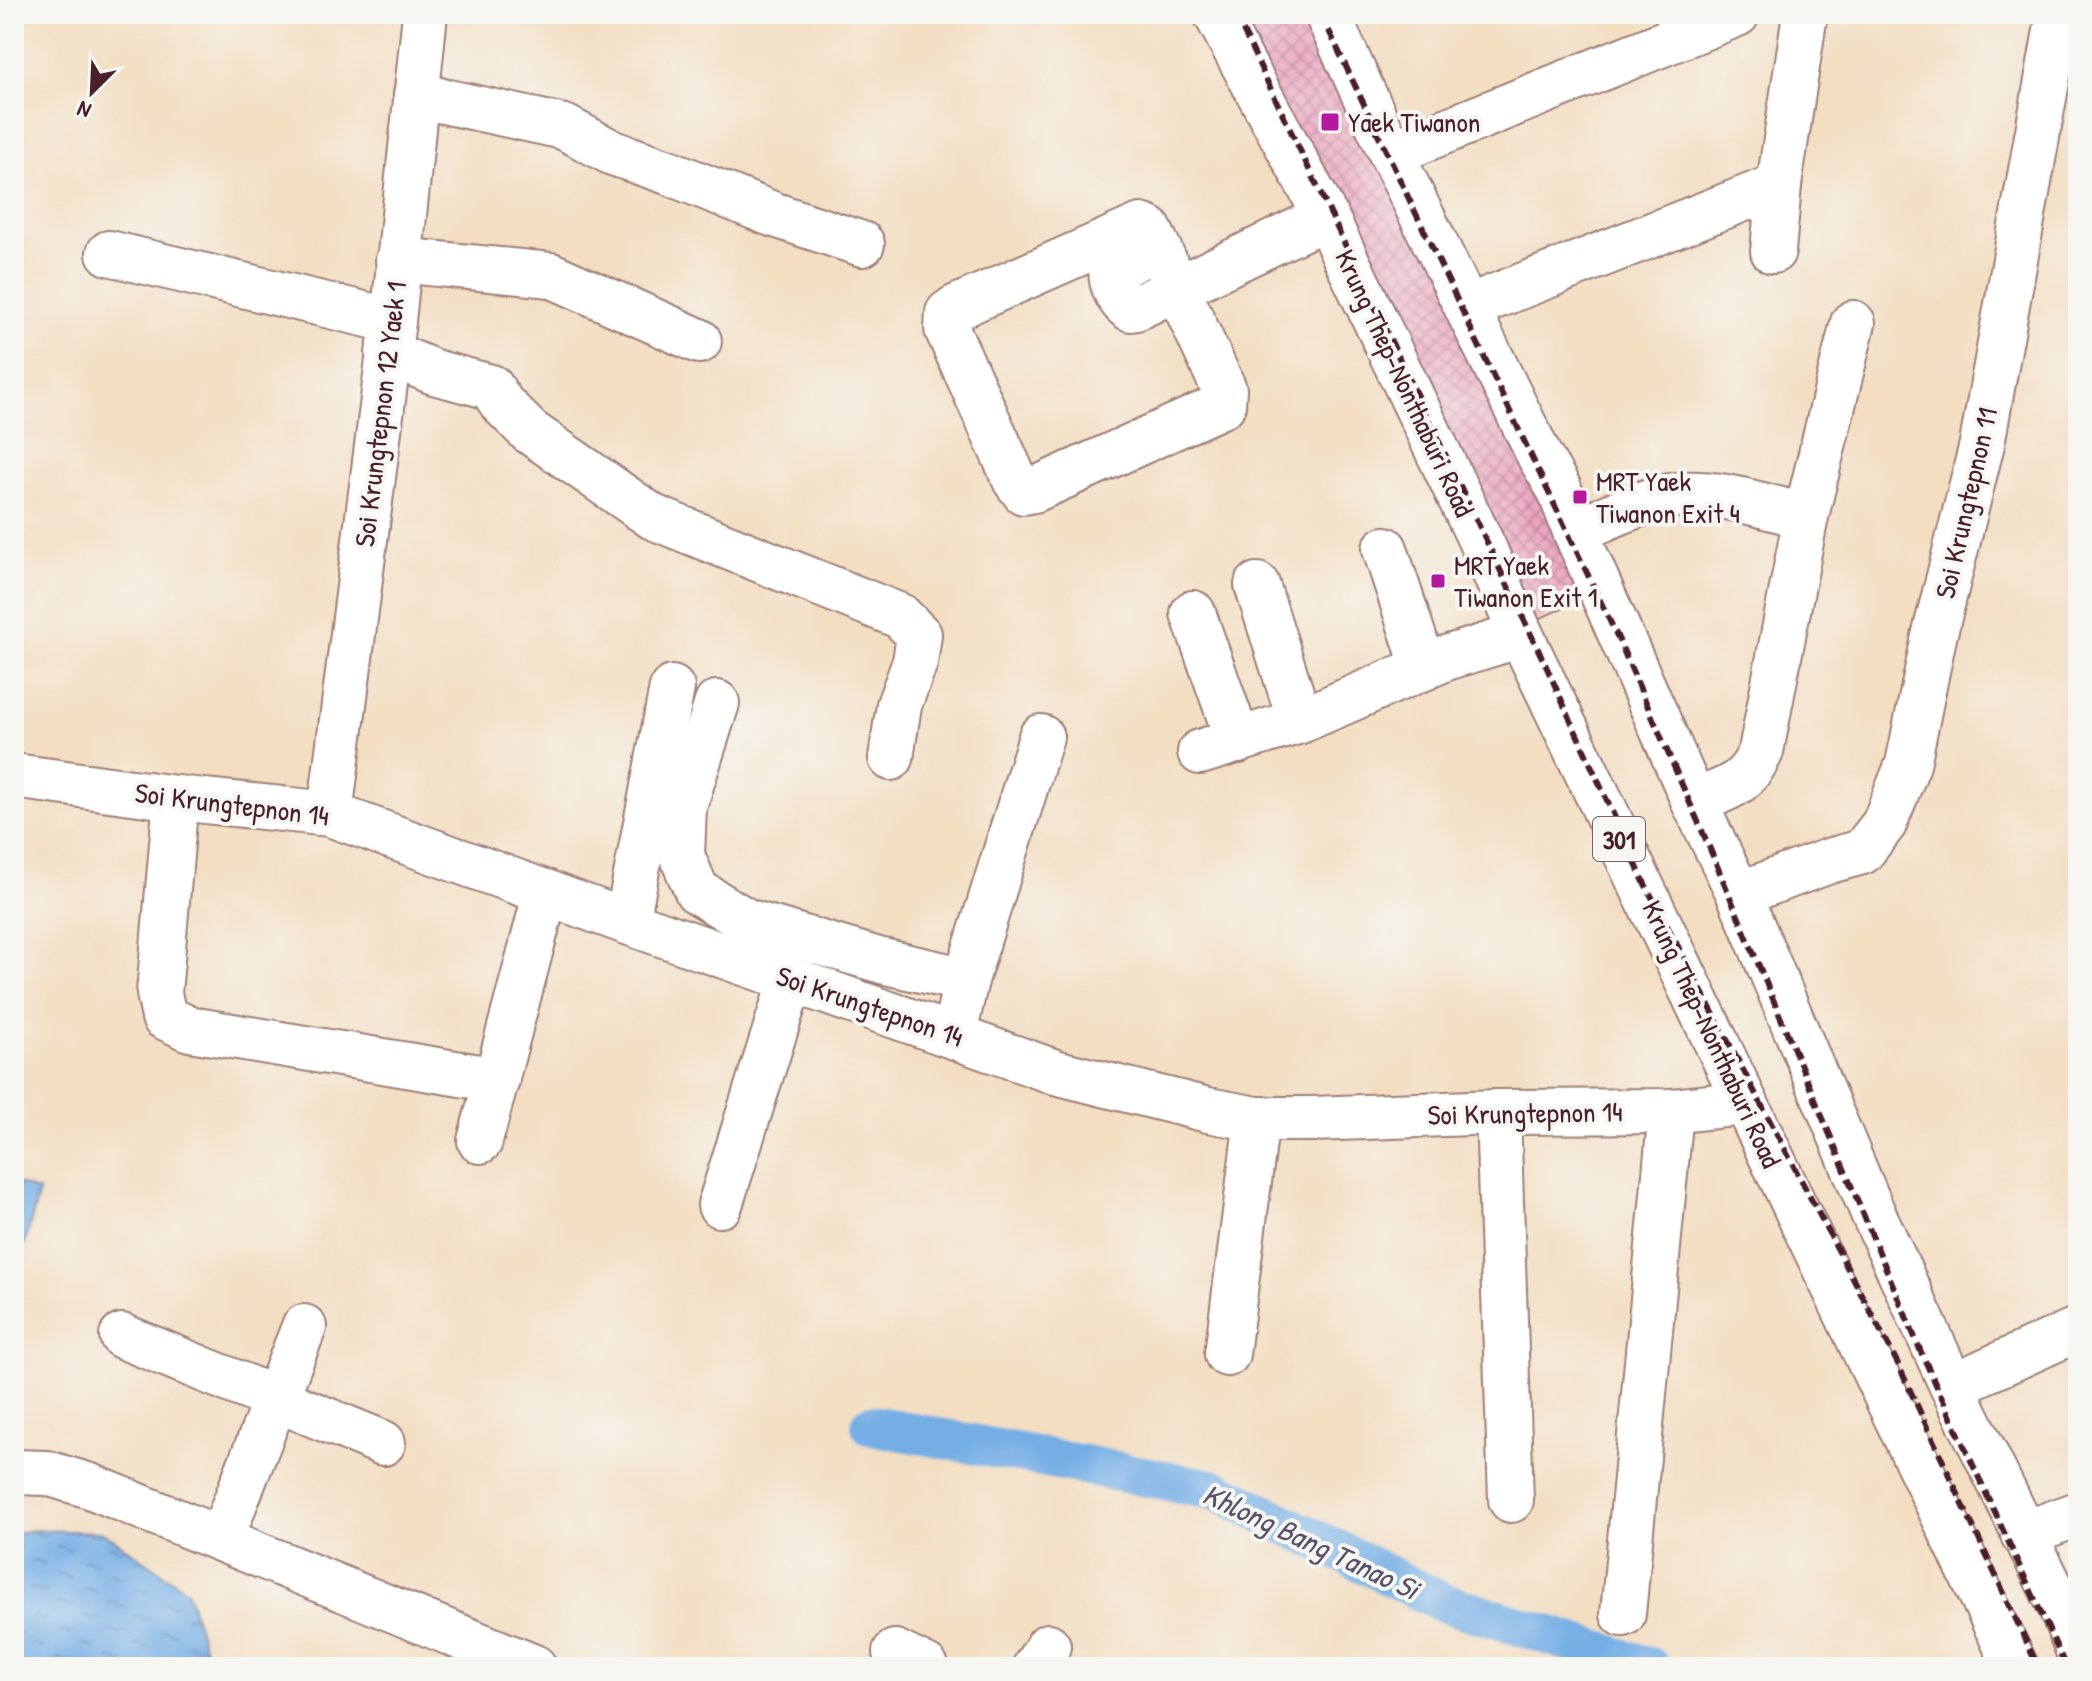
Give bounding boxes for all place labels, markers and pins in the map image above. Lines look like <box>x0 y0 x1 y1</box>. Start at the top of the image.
place label: Yaek Tiwanon <box>1348 103 1480 141</box>
marker: Yaek Tiwanon <box>1319 111 1341 133</box>
place label: MRT Yaek Tiwanon Exit 4 <box>1596 462 1740 532</box>
marker: MRT Yaek Tiwanon Exit 4 <box>1571 488 1589 506</box>
place label: MRT Yaek Tiwanon Exit 1 <box>1454 546 1598 616</box>
marker: MRT Yaek Tiwanon Exit 1 <box>1429 572 1447 590</box>

